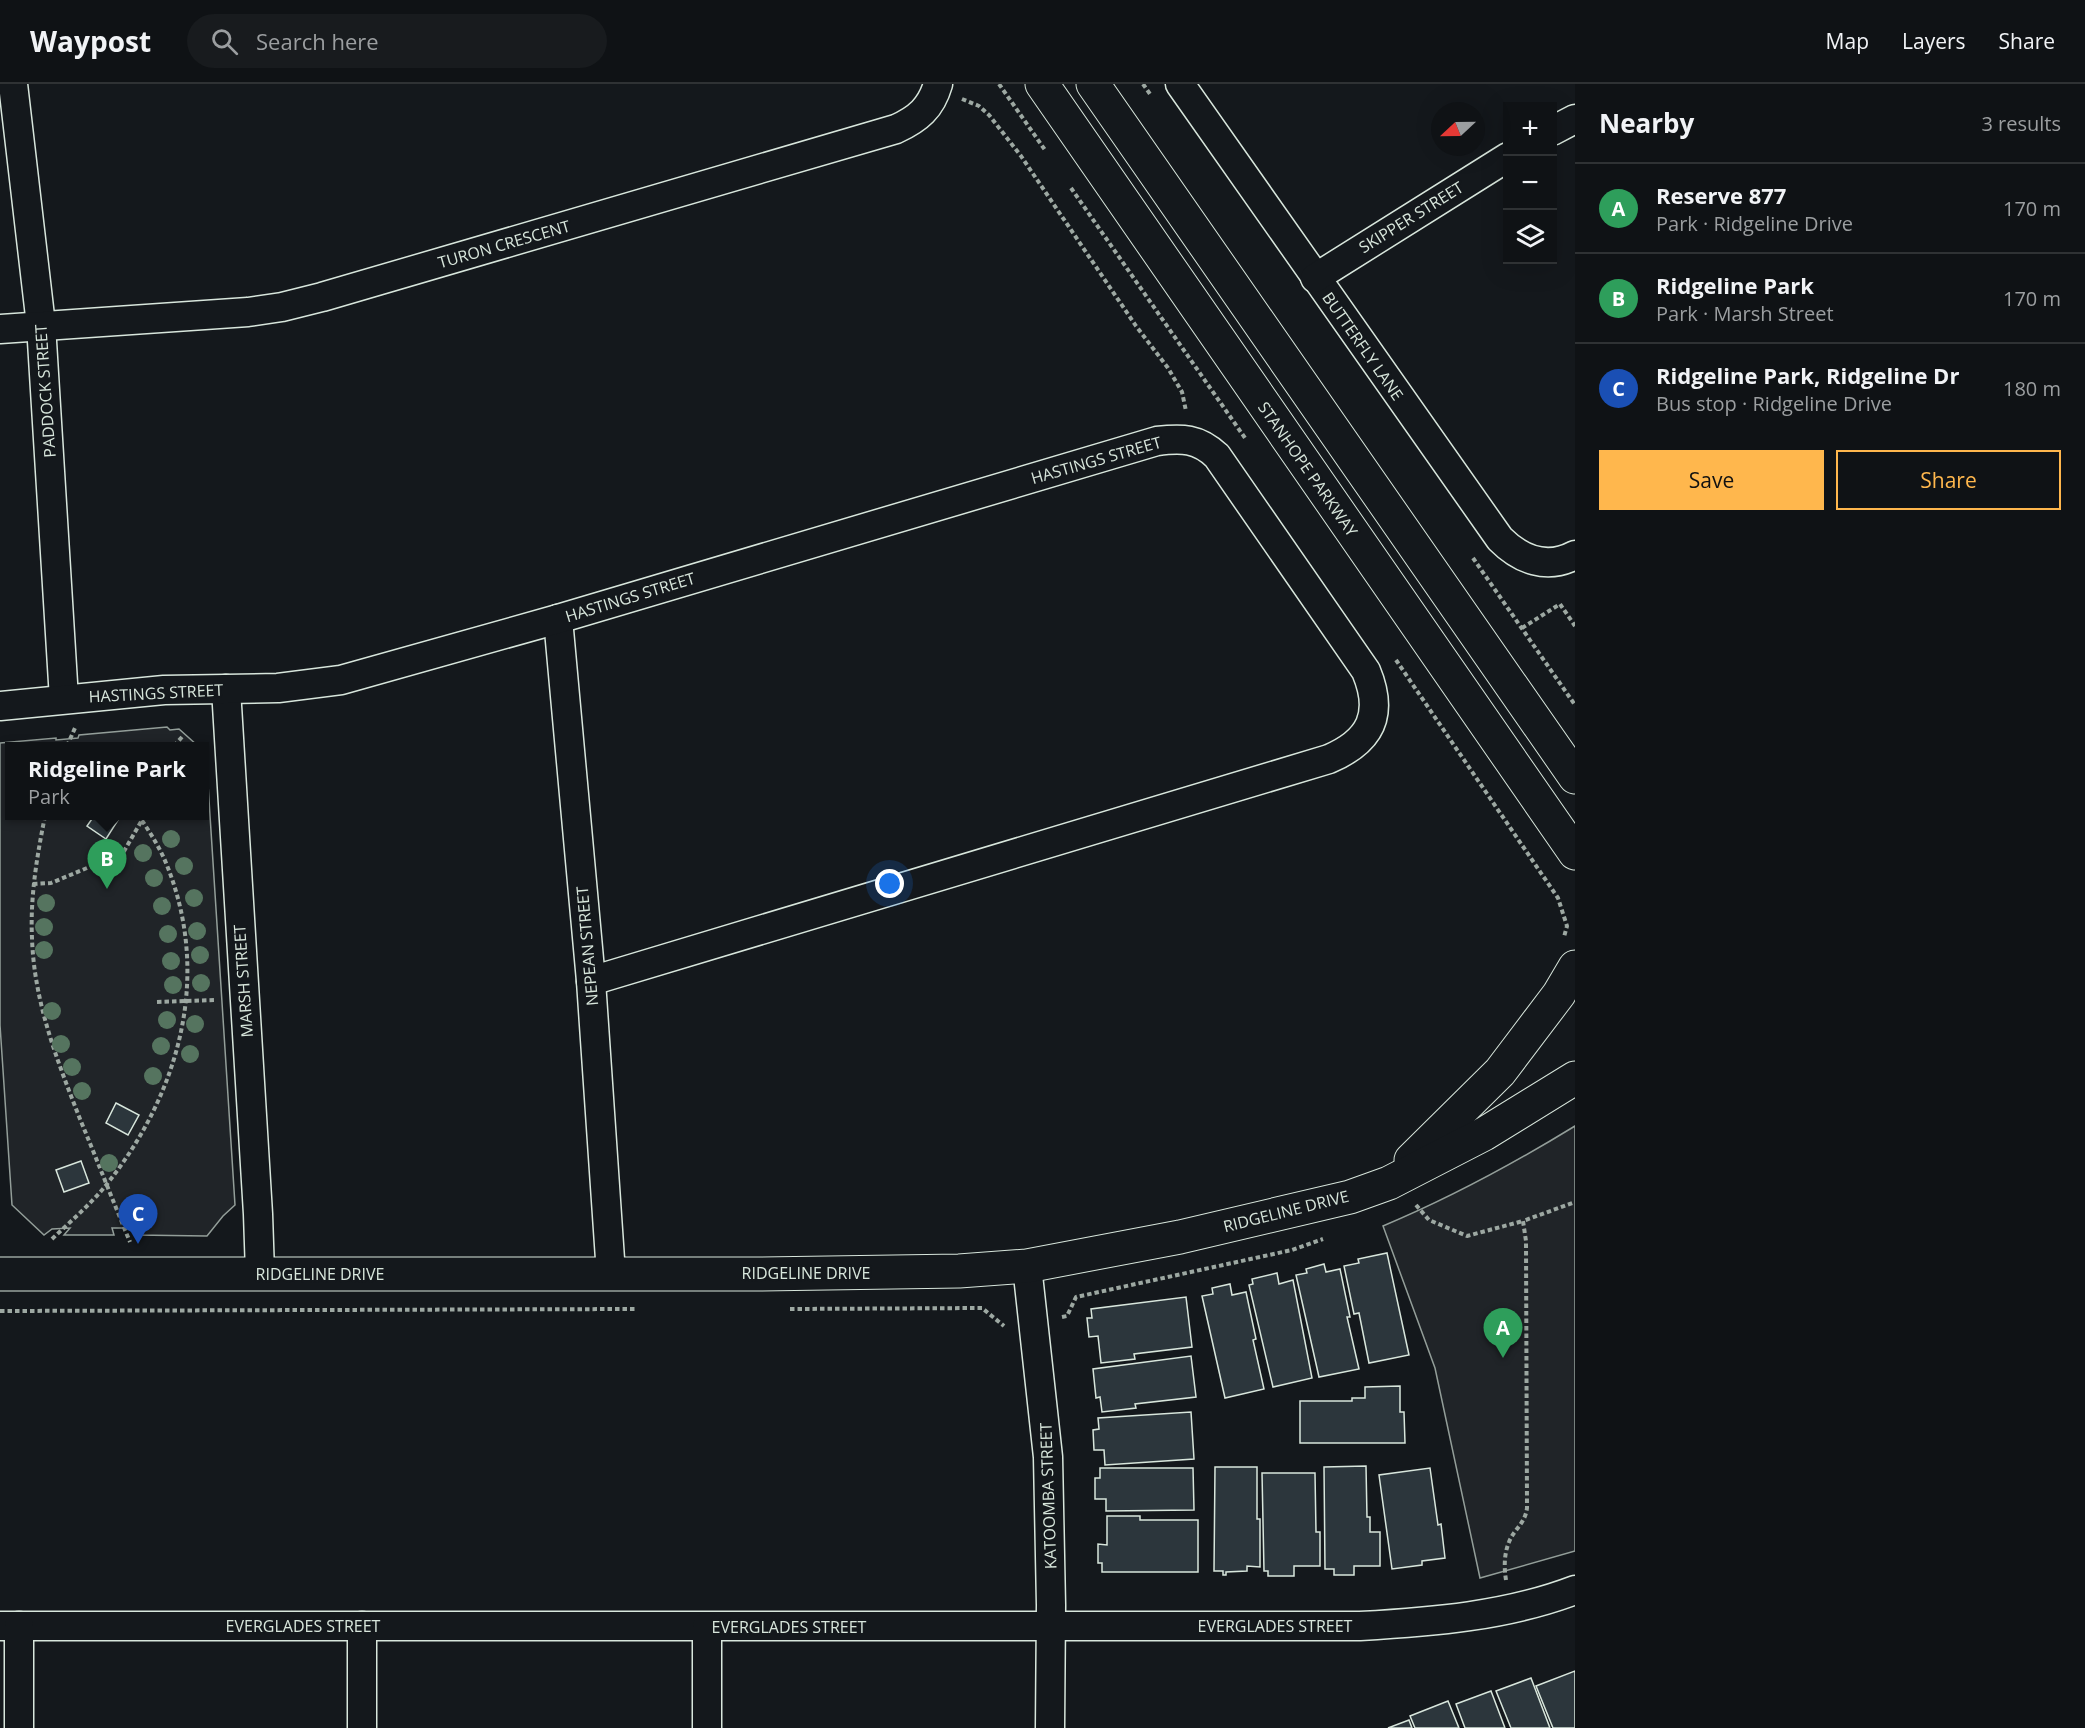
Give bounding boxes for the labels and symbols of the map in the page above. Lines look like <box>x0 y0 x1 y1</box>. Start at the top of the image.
north arrow <box>1431 102 1485 156</box>
street label: SKIPPER STREET <box>1355 176 1468 258</box>
street label: TURON CRESCENT <box>435 215 573 273</box>
street label: BUTTERFLY LANE <box>1317 287 1409 405</box>
street label: PADDOCK STREET <box>29 323 61 458</box>
street label: STANHOPE PARKWAY <box>1253 397 1363 541</box>
street label: HASTINGS STREET <box>1028 431 1164 489</box>
street label: HASTINGS STREET <box>562 567 698 627</box>
street label: HASTINGS STREET <box>88 678 224 708</box>
pin: B <box>88 840 126 889</box>
your location <box>875 869 904 898</box>
street label: NEPEAN STREET <box>571 885 603 1007</box>
street label: MARSH STREET <box>228 924 258 1038</box>
street label: RIDGELINE DRIVE <box>1221 1185 1351 1237</box>
pin: C <box>118 1194 158 1244</box>
street label: RIDGELINE DRIVE <box>742 1262 870 1284</box>
street label: RIDGELINE DRIVE <box>256 1263 384 1285</box>
pin: A <box>1484 1308 1522 1358</box>
street label: KATOOMBA STREET <box>1034 1422 1062 1570</box>
street label: EVERGLADES STREET <box>226 1615 381 1637</box>
street label: EVERGLADES STREET <box>1198 1615 1353 1637</box>
street label: EVERGLADES STREET <box>712 1616 867 1638</box>

